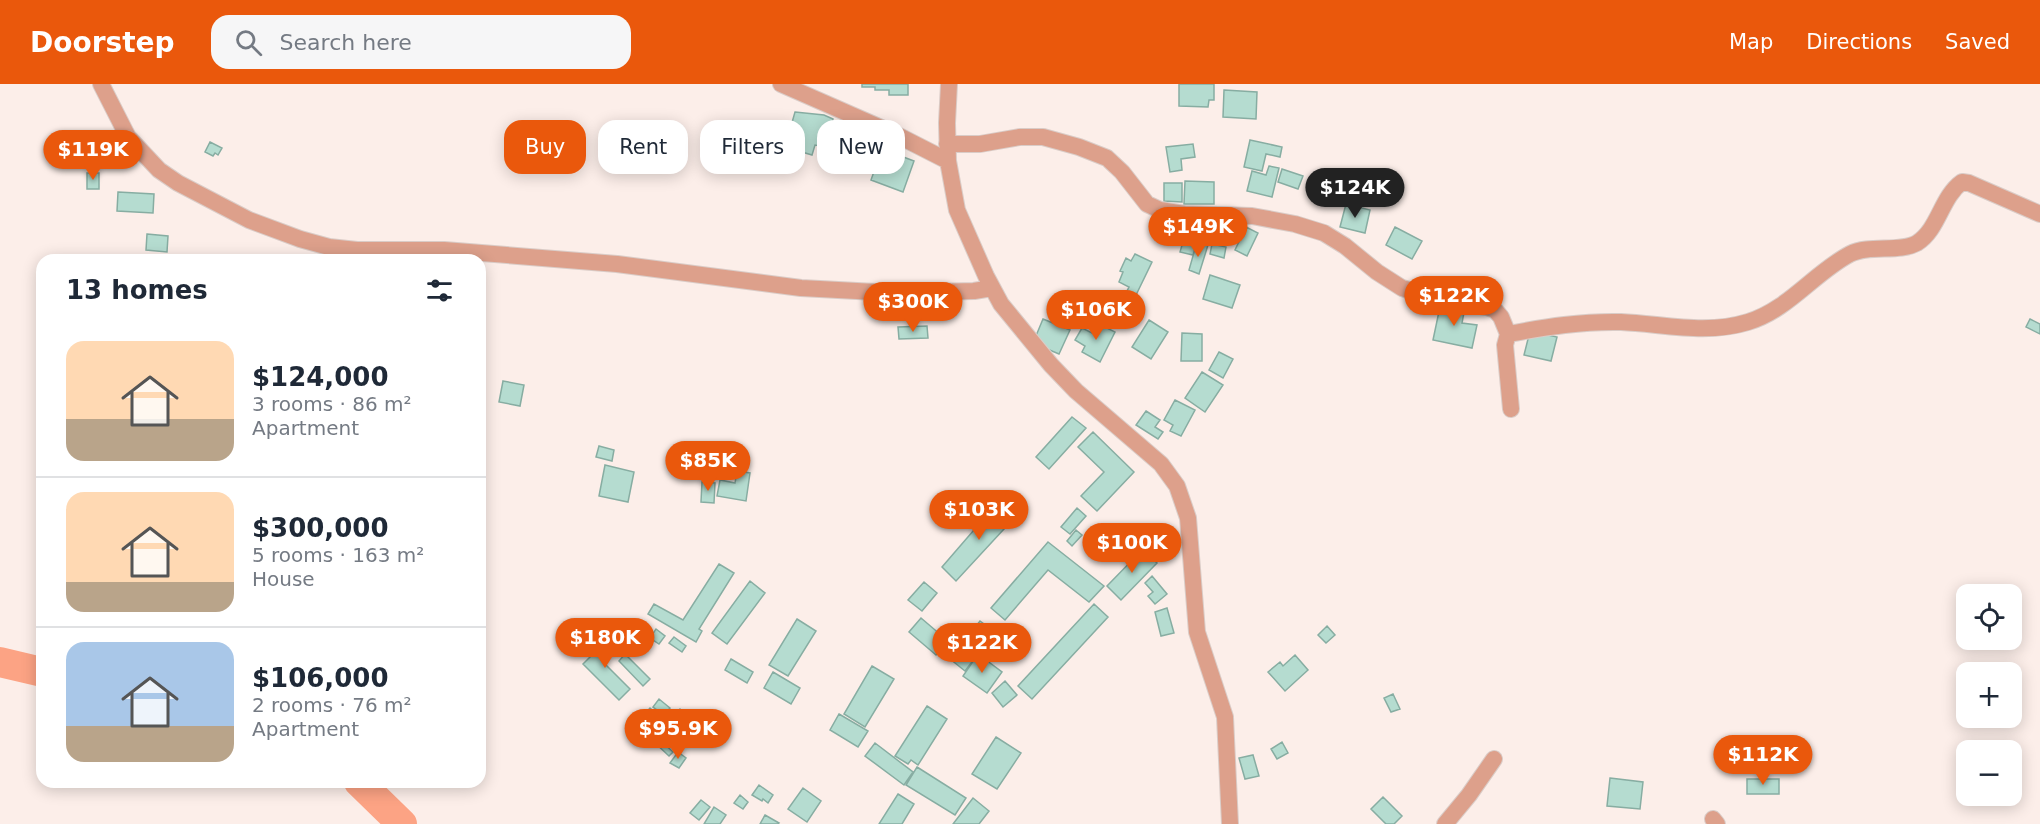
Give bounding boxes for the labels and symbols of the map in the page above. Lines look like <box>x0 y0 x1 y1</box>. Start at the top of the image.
pin: $119K <box>51 130 135 181</box>
pin: $124K <box>1313 168 1397 219</box>
pin: $149K <box>1156 207 1240 258</box>
pin: $122K <box>1412 276 1496 327</box>
pin: $300K <box>871 282 955 333</box>
pin: $106K <box>1054 290 1138 341</box>
pin: $85K <box>672 441 744 492</box>
pin: $103K <box>937 490 1021 541</box>
pin: $100K <box>1090 523 1174 574</box>
pin: $180K <box>563 618 647 669</box>
pin: $122K <box>940 623 1024 674</box>
pin: $95.9K <box>629 709 727 760</box>
pin: $112K <box>1721 735 1805 786</box>

